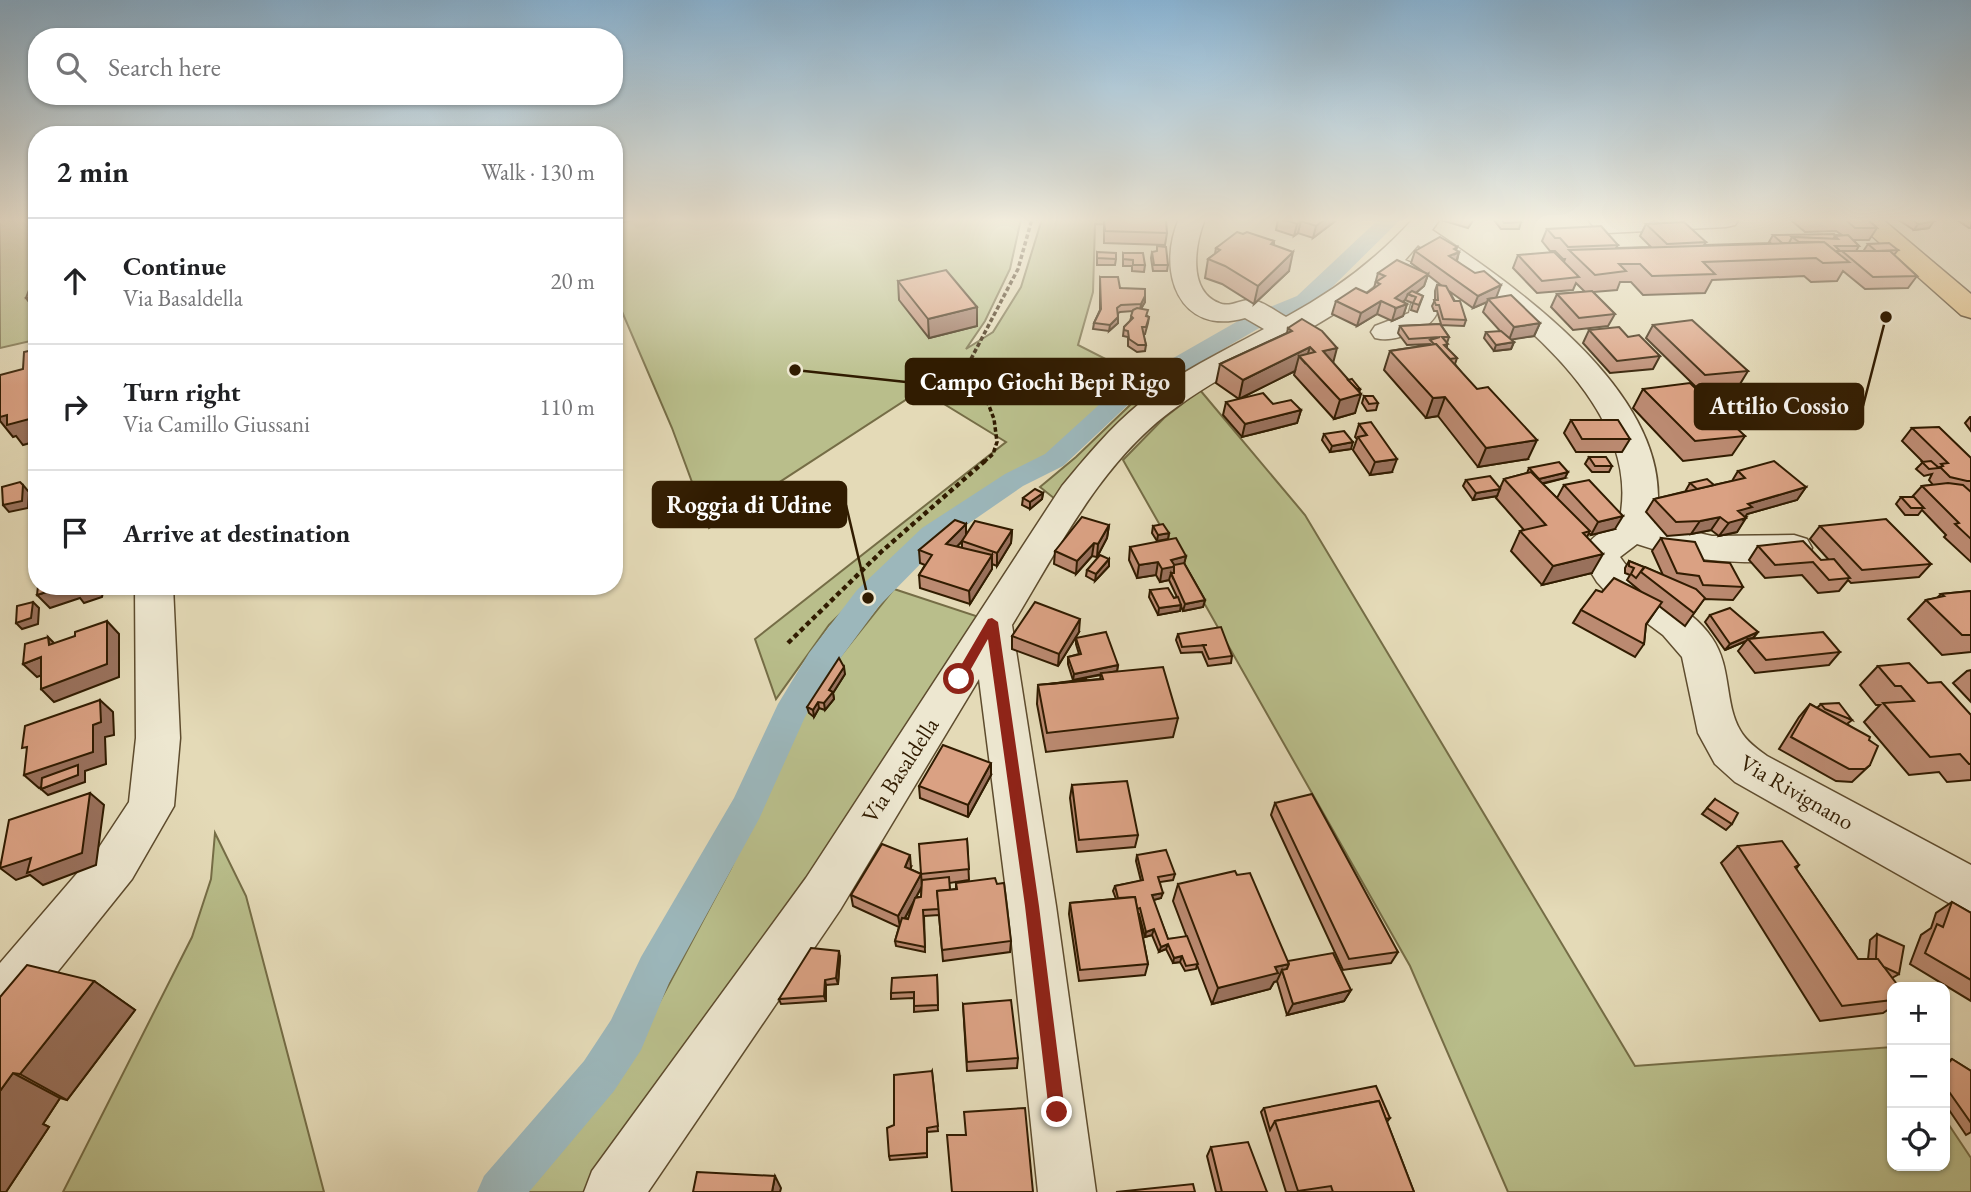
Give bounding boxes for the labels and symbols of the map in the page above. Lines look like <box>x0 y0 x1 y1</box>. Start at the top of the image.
callout: Campo Giochi Bepi Rigo <box>906 359 1184 404</box>
text: Campo Giochi Bepi Rigo <box>920 366 1170 398</box>
callout: Attilio Cossio <box>1695 384 1863 429</box>
text: Attilio Cossio <box>1708 390 1849 421</box>
callout: Roggia di Udine <box>653 482 846 527</box>
text: Roggia di Udine <box>667 489 831 521</box>
route start <box>943 663 974 694</box>
street label: Via Basaldella <box>855 711 946 829</box>
street label: Via Rivignano <box>1735 747 1859 837</box>
route end <box>1041 1096 1072 1127</box>

